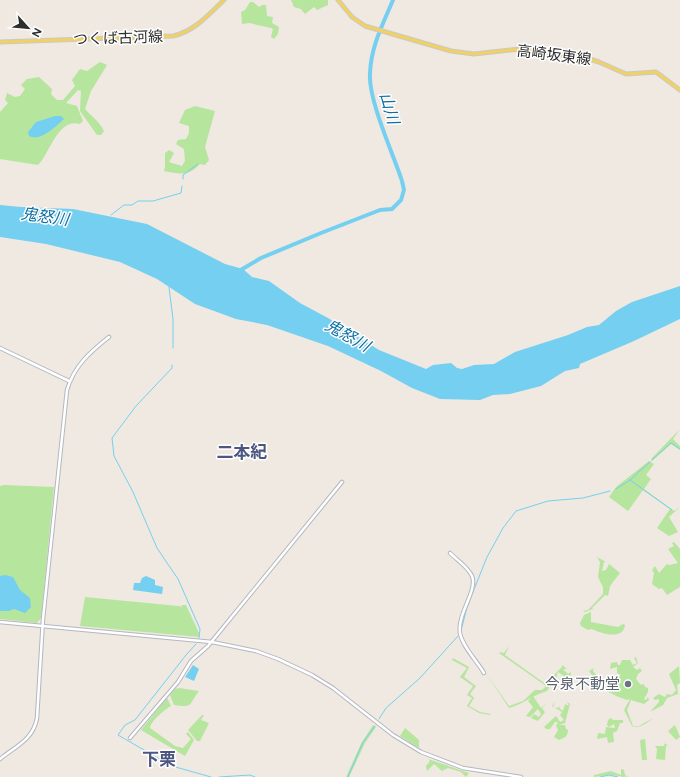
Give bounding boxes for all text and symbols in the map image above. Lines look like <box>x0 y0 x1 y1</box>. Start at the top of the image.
north arrow <box>8 8 48 48</box>
text: N <box>29 26 44 39</box>
street label: つくば古河線 <box>73 27 163 49</box>
street label: 高崎坂東線 <box>516 41 592 69</box>
water label: 山川 <box>376 90 404 128</box>
water label: 鬼怒川 <box>20 204 72 230</box>
water label: 鬼怒川 <box>322 315 375 356</box>
district label: 二本紀 <box>217 442 268 462</box>
place label: 今泉不動堂 <box>545 675 620 693</box>
marker: 今泉不動堂 <box>623 679 633 689</box>
district label: 下栗 <box>142 749 176 769</box>

